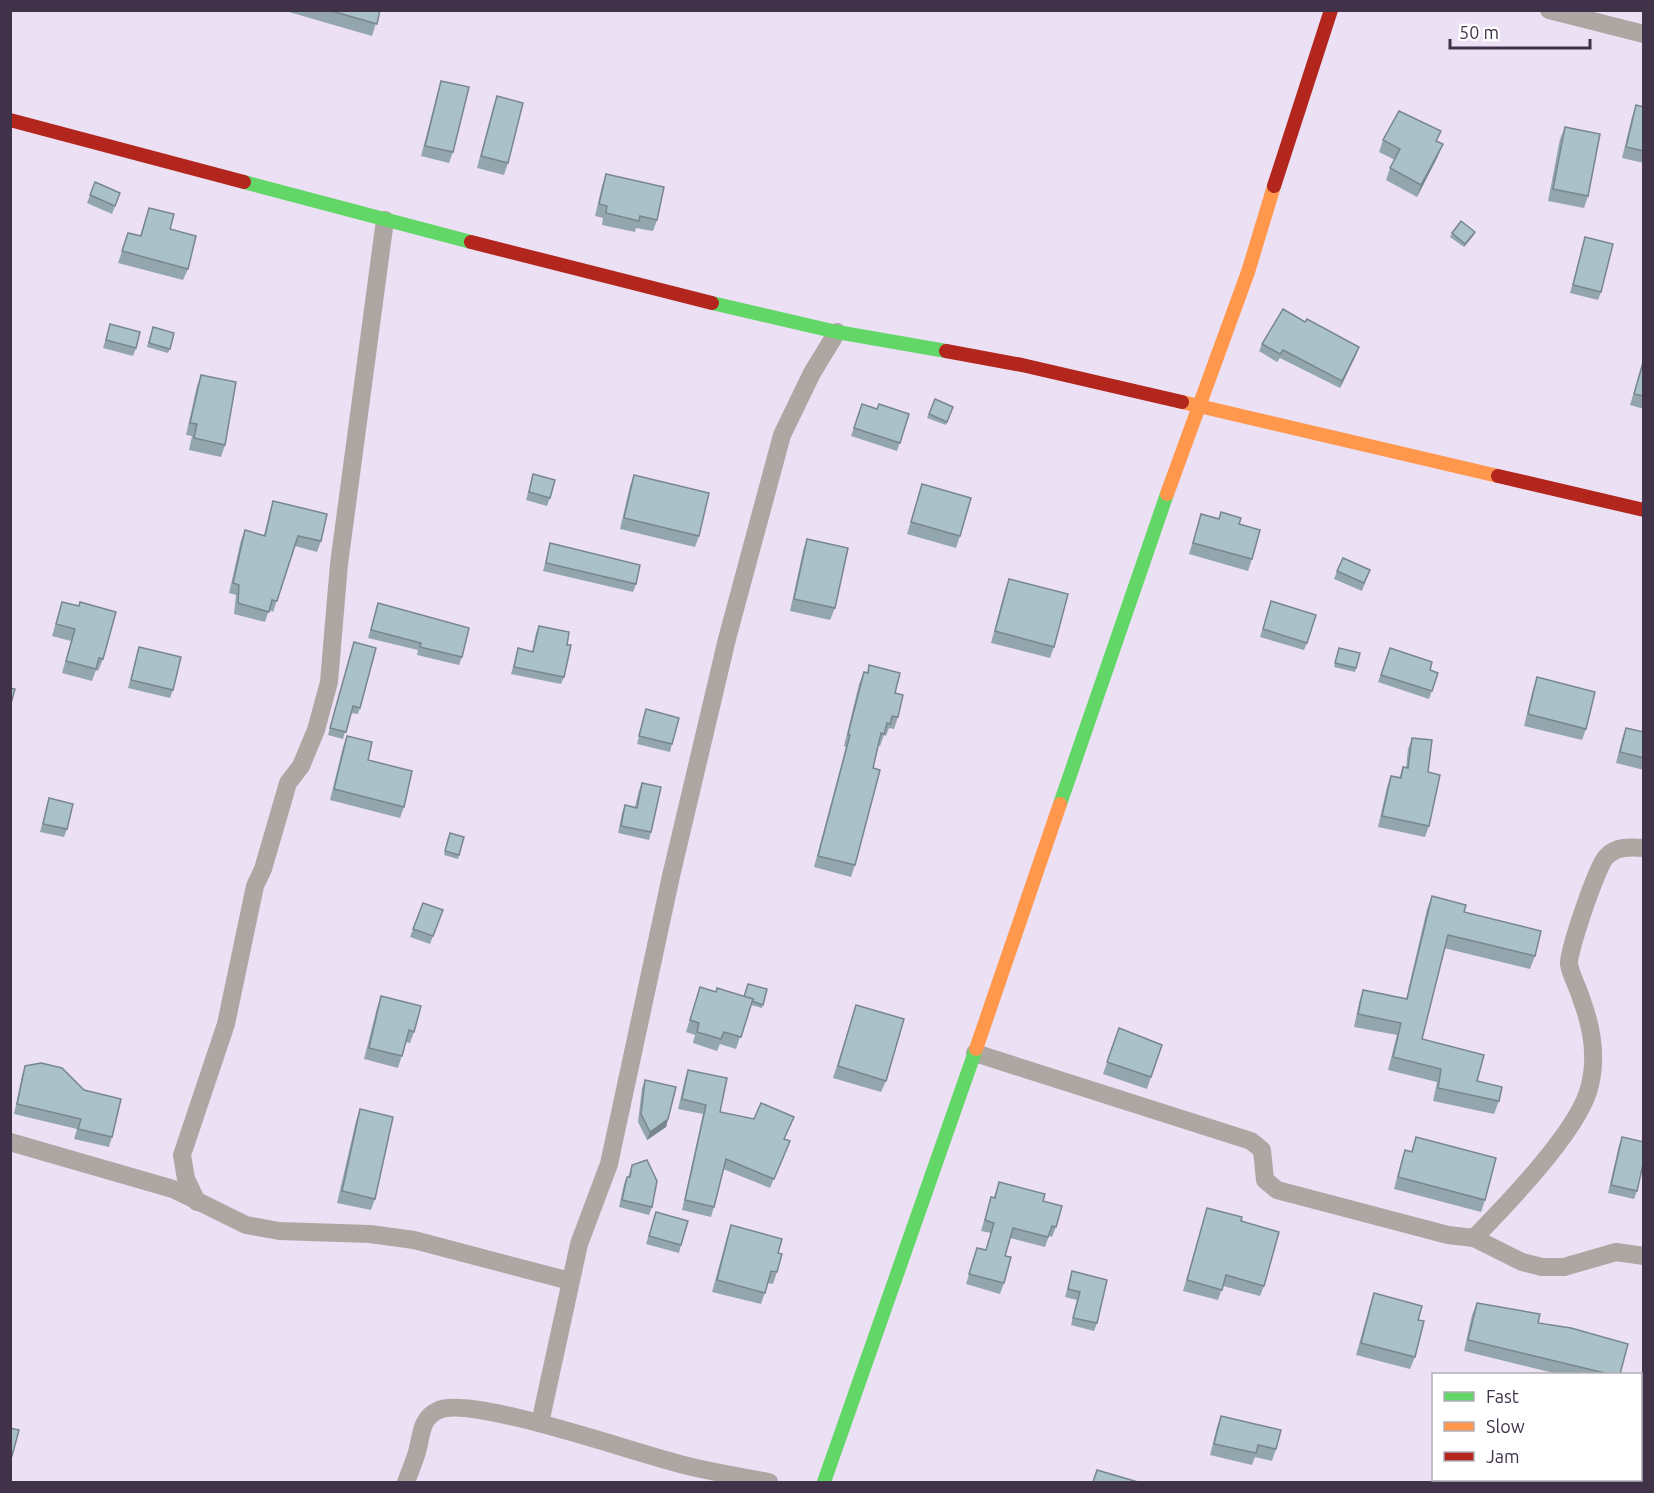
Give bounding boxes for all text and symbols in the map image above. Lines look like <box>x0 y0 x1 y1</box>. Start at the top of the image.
scale bar <box>1450 12 1590 50</box>
text: 50 m <box>1459 22 1499 42</box>
legend <box>1432 1373 1642 1481</box>
text: Fast <box>1486 1386 1519 1406</box>
text: Slow <box>1486 1416 1525 1436</box>
text: Jam <box>1486 1446 1520 1466</box>

